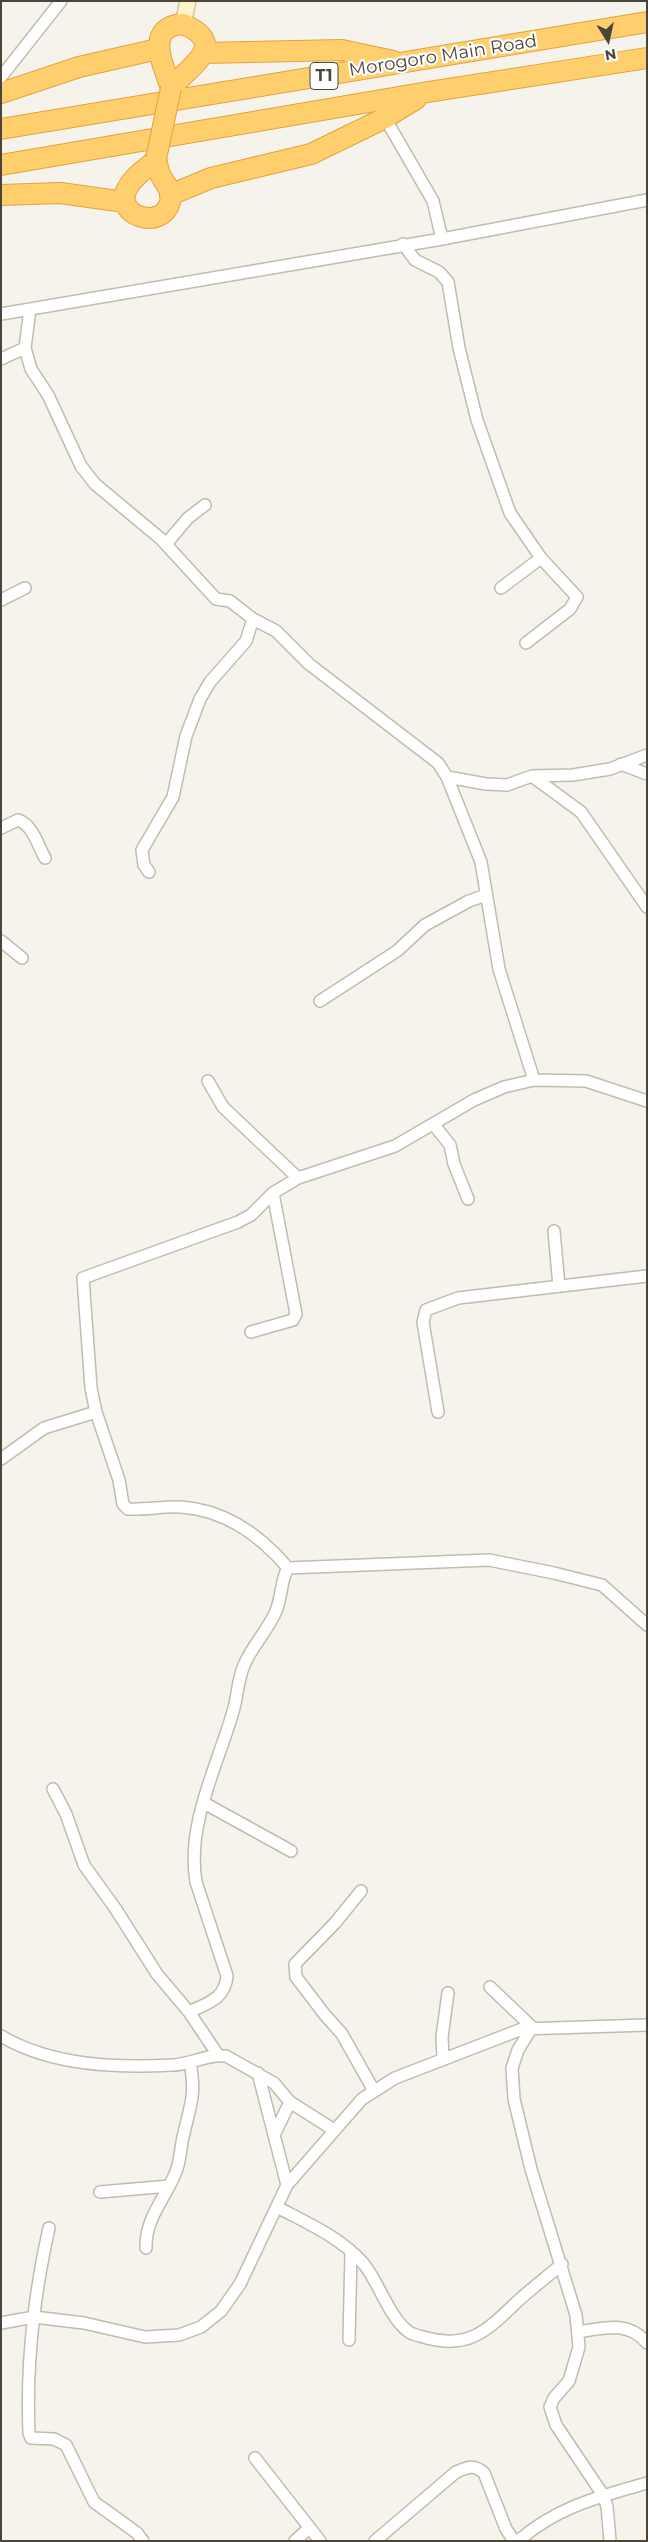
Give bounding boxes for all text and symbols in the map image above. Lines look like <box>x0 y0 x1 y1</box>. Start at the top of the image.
north arrow <box>583 15 633 65</box>
street label: Morogoro Main Road <box>348 30 538 82</box>
text: N <box>603 45 618 65</box>
road number: T1 <box>310 62 338 90</box>

